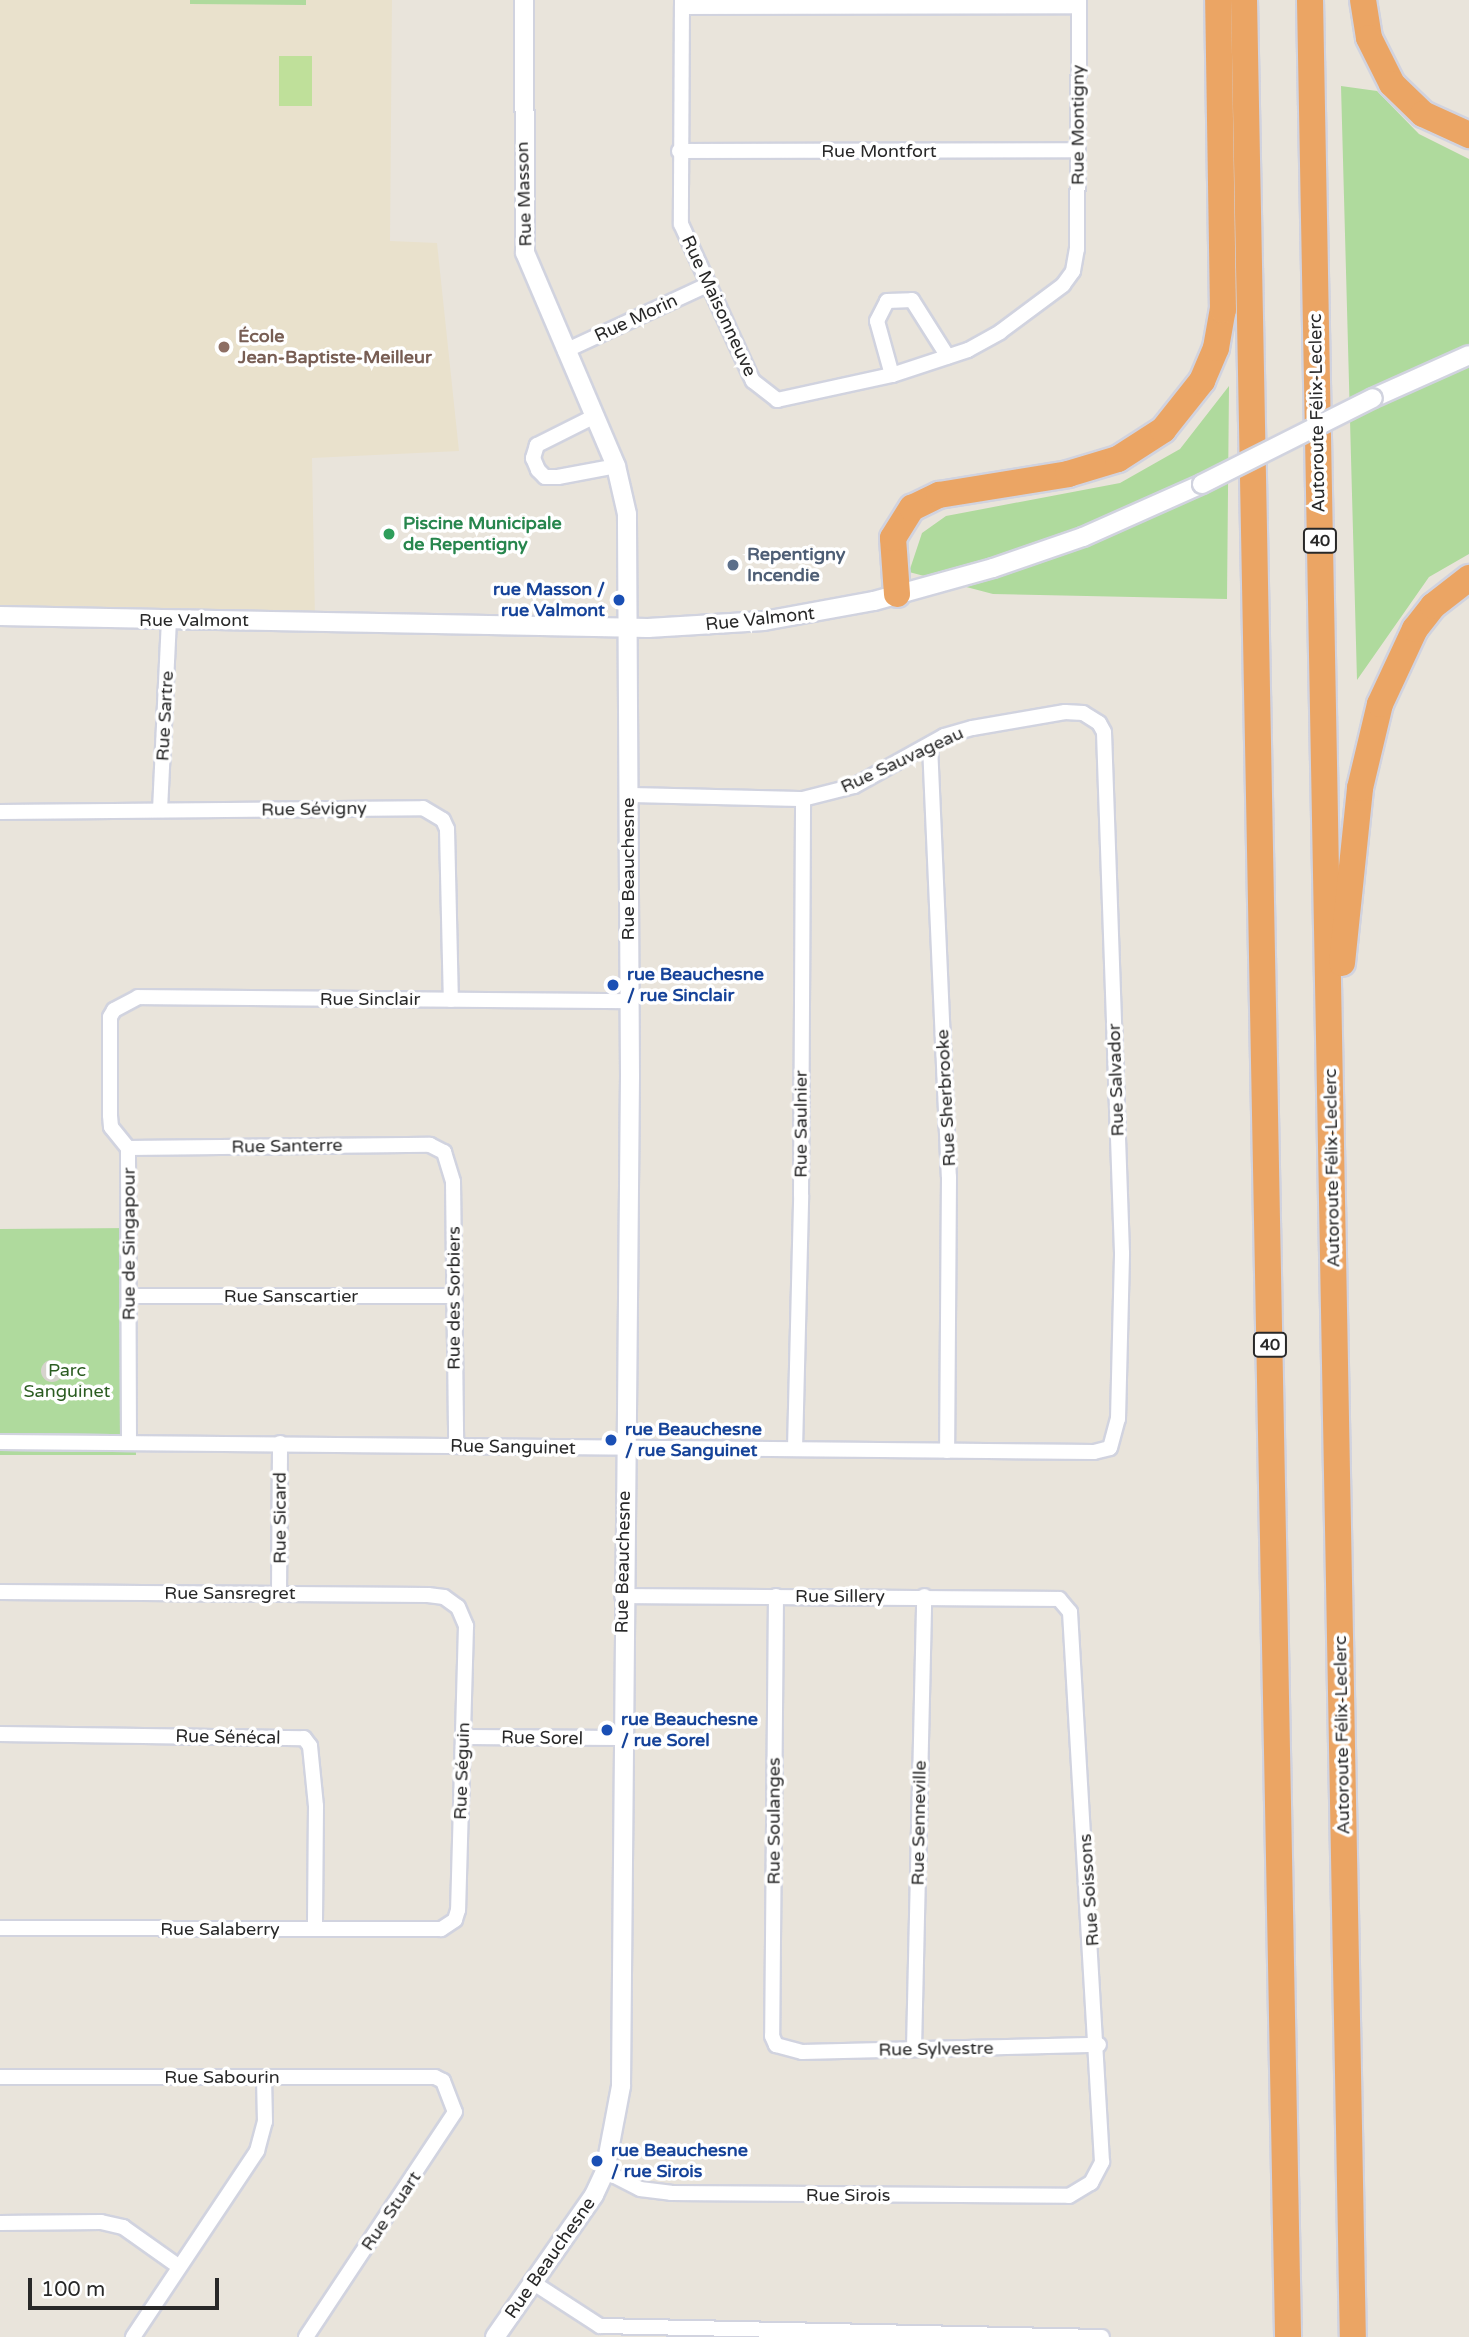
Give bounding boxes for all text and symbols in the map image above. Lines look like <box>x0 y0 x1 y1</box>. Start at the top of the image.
street label: Rue Montigny <box>1067 65 1089 185</box>
street label: Rue Montfort <box>821 140 937 162</box>
street label: Rue Masson <box>511 141 537 247</box>
street label: Rue Maisonneuve <box>677 232 761 380</box>
street label: Rue Morin <box>591 289 681 347</box>
street label: Autoroute Félix-Leclerc <box>1304 313 1330 513</box>
place label: École Jean-Baptiste-Meilleur <box>238 326 432 368</box>
marker: École Jean-Baptiste-Meilleur <box>216 339 232 355</box>
place label: Piscine Municipale de Repentigny <box>403 513 562 556</box>
marker: Piscine Municipale de Repentigny <box>381 526 397 542</box>
road number: 40 <box>1302 528 1338 554</box>
place label: Repentigny Incendie <box>747 544 845 586</box>
marker: Repentigny Incendie <box>725 557 741 573</box>
place label: rue Masson / rue Valmont <box>493 579 605 622</box>
marker: rue Masson / rue Valmont <box>611 592 627 608</box>
street label: Rue Valmont <box>704 603 816 635</box>
street label: Rue Valmont <box>139 609 249 631</box>
street label: Rue Sartre <box>152 670 178 762</box>
street label: Rue Sauvageau <box>837 722 967 798</box>
street label: Rue Sévigny <box>261 797 367 821</box>
street label: Rue Beauchesne <box>617 798 639 940</box>
place label: rue Beauchesne / rue Sinclair <box>627 964 764 1006</box>
marker: rue Beauchesne / rue Sinclair <box>605 977 621 993</box>
street label: Rue Sinclair <box>320 988 420 1010</box>
street label: Rue Salvador <box>1103 1023 1129 1137</box>
street label: Rue Sherbrooke <box>932 1029 960 1167</box>
street label: Autoroute Félix-Leclerc <box>1319 1068 1345 1268</box>
street label: Rue Saulnier <box>790 1070 812 1178</box>
street label: Rue Santerre <box>231 1134 343 1158</box>
street label: Rue de Singapour <box>118 1168 140 1320</box>
street label: Rue des Sorbiers <box>443 1226 465 1370</box>
street label: Rue Sanscartier <box>224 1285 358 1307</box>
road number: 40 <box>1252 1332 1288 1358</box>
park label: Parc Sanguinet <box>24 1360 110 1402</box>
place label: rue Beauchesne / rue Sanguinet <box>625 1419 762 1462</box>
marker: rue Beauchesne / rue Sanguinet <box>603 1432 619 1448</box>
street label: Rue Sanguinet <box>450 1435 576 1459</box>
street label: Rue Sicard <box>269 1472 291 1564</box>
street label: Rue Beauchesne <box>611 1490 635 1634</box>
street label: Rue Sansregret <box>164 1582 296 1604</box>
street label: Rue Sillery <box>795 1585 885 1607</box>
street label: Autoroute Félix-Leclerc <box>1329 1635 1355 1835</box>
place label: rue Beauchesne / rue Sorel <box>621 1709 758 1752</box>
street label: Rue Séguin <box>450 1722 474 1820</box>
marker: rue Beauchesne / rue Sorel <box>599 1722 615 1738</box>
street label: Rue Sénécal <box>175 1725 281 1749</box>
street label: Rue Sorel <box>501 1726 583 1750</box>
street label: Rue Soulanges <box>763 1757 785 1885</box>
street label: Rue Senneville <box>907 1760 931 1886</box>
street label: Rue Soissons <box>1074 1833 1104 1947</box>
street label: Rue Salaberry <box>160 1918 280 1940</box>
street label: Rue Sylvestre <box>878 2037 994 2061</box>
street label: Rue Sabourin <box>164 2066 280 2088</box>
place label: rue Beauchesne / rue Sirois <box>611 2140 748 2182</box>
marker: rue Beauchesne / rue Sirois <box>589 2153 605 2169</box>
street label: Rue Stuart <box>357 2167 425 2255</box>
street label: Rue Sirois <box>806 2184 890 2206</box>
street label: Rue Beauchesne <box>500 2193 600 2323</box>
scale bar <box>32 2264 222 2308</box>
text: 100 m <box>41 2277 105 2302</box>

